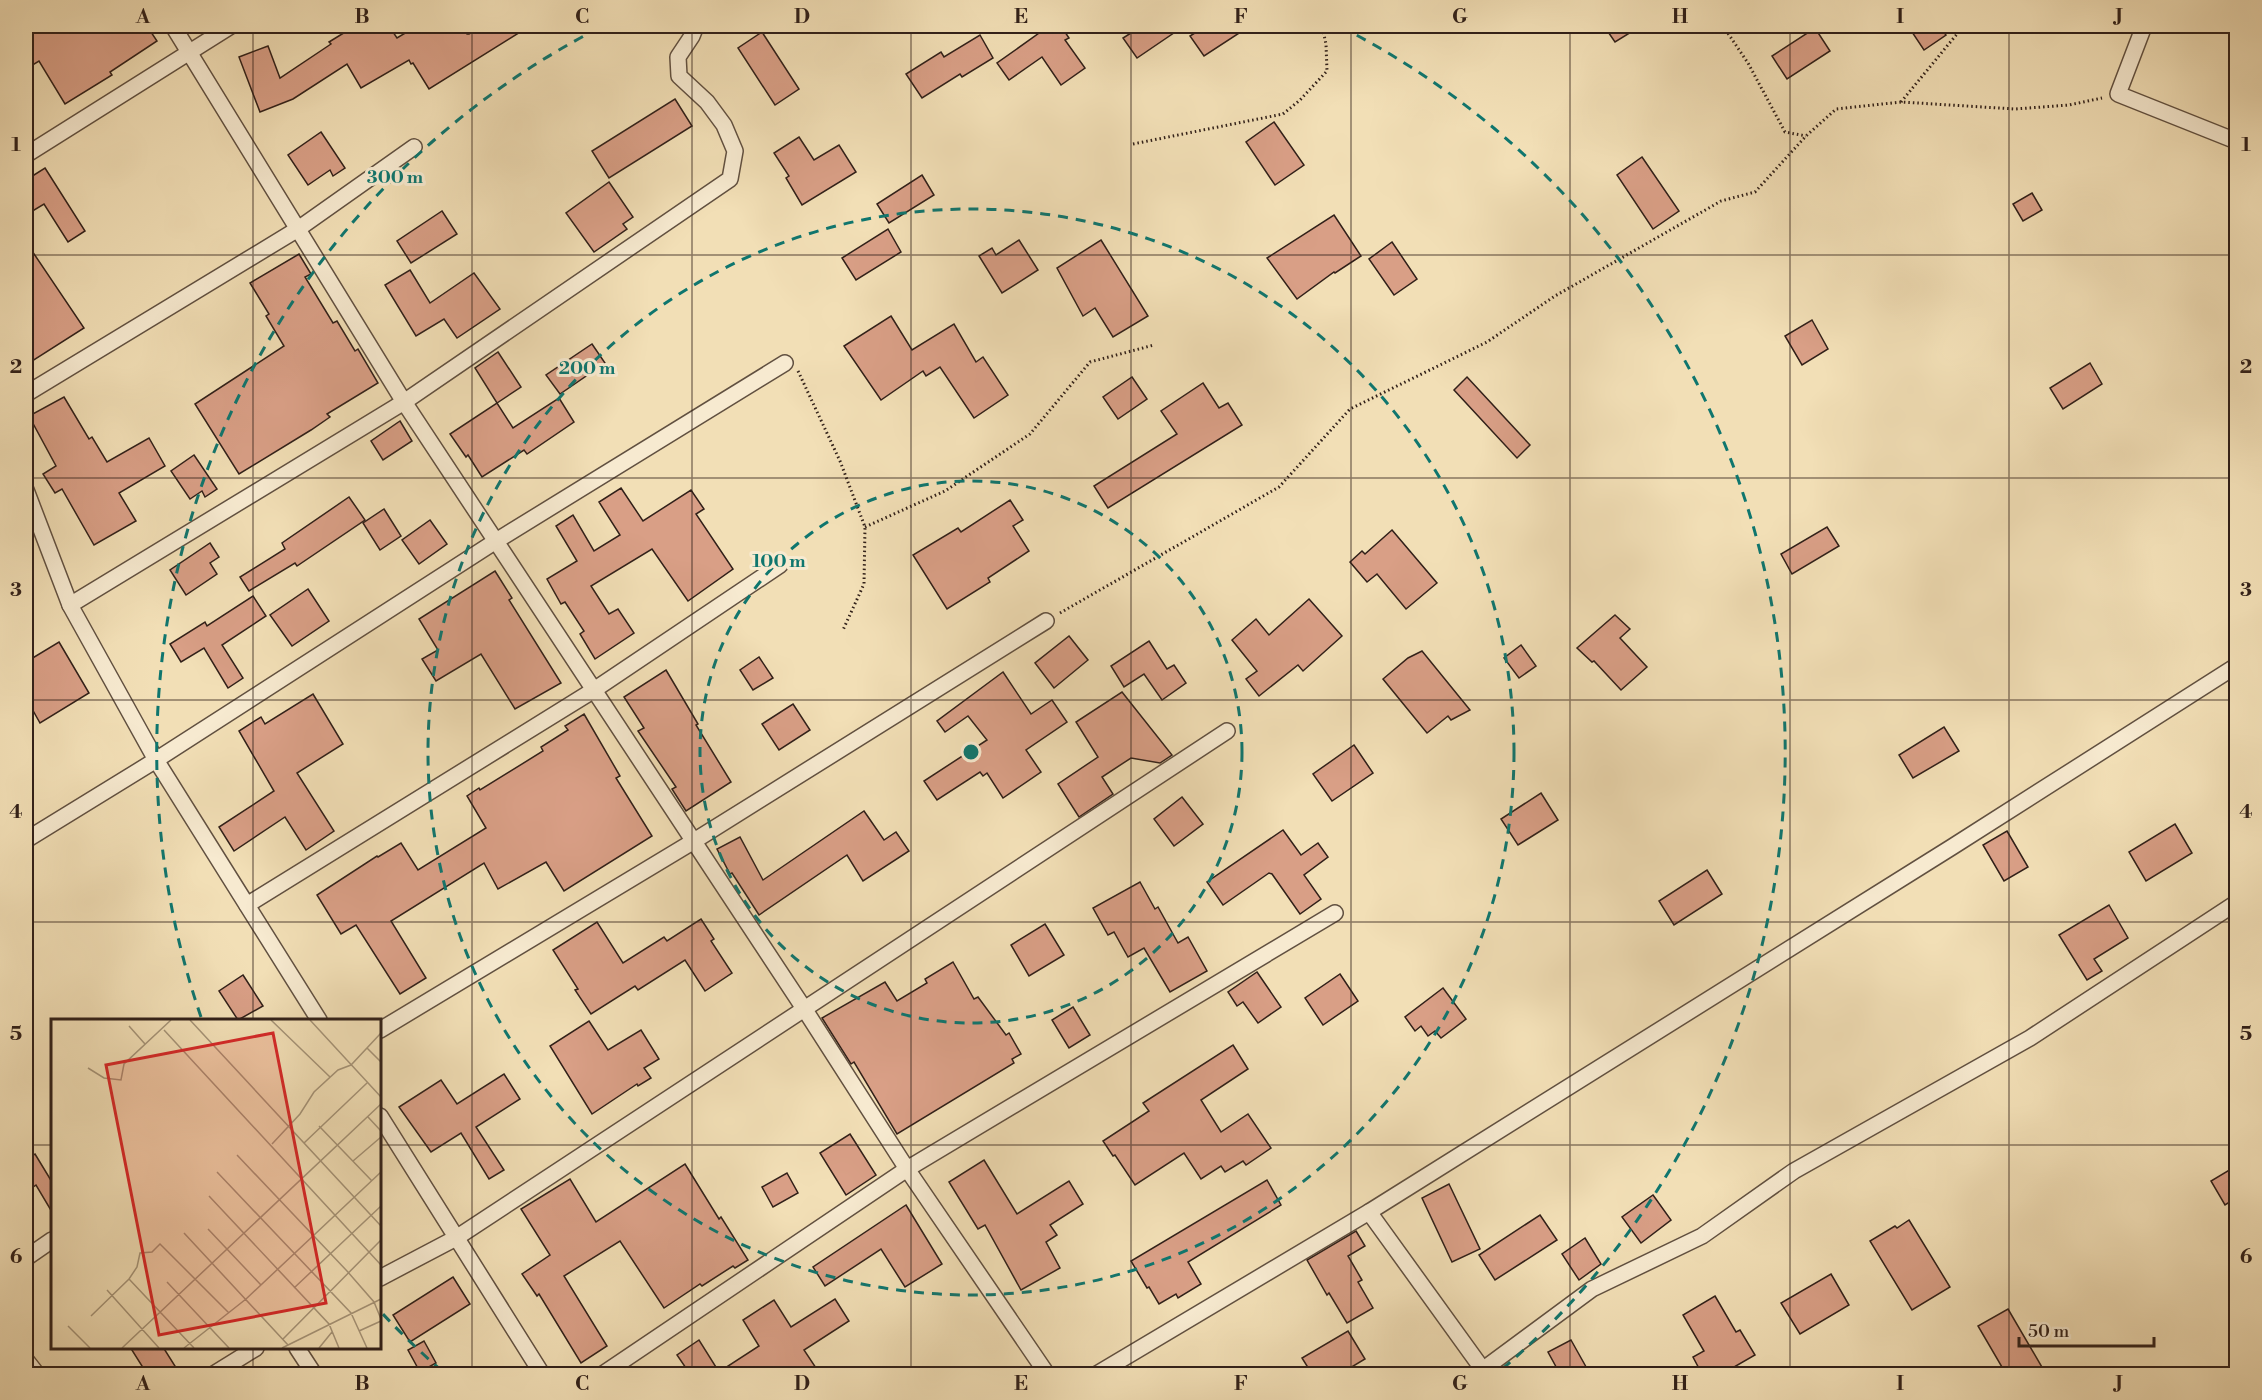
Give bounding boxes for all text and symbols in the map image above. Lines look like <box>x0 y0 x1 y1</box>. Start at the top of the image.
text: A <box>135 5 151 30</box>
text: B <box>354 5 370 30</box>
text: C <box>575 5 589 30</box>
text: D <box>794 5 810 30</box>
text: E <box>1014 5 1028 30</box>
text: F <box>1234 5 1248 30</box>
text: G <box>1452 5 1468 30</box>
text: H <box>1672 5 1689 30</box>
text: I <box>1896 5 1904 30</box>
text: J <box>2112 5 2123 30</box>
text: 1 <box>11 133 21 158</box>
text: 1 <box>2241 133 2251 158</box>
text: 300 m <box>367 166 424 189</box>
text: 2 <box>10 355 22 380</box>
text: 2 <box>2240 355 2252 380</box>
text: 200 m <box>559 357 616 380</box>
text: 100 m <box>752 550 806 573</box>
text: 3 <box>10 578 22 603</box>
text: 3 <box>2240 578 2252 603</box>
centre of rings <box>961 742 981 762</box>
text: 4 <box>9 800 23 825</box>
text: 4 <box>2239 800 2253 825</box>
inset map <box>51 1019 381 1349</box>
text: 5 <box>10 1022 22 1047</box>
text: 5 <box>2240 1022 2252 1047</box>
text: 6 <box>10 1245 23 1270</box>
text: 6 <box>2240 1245 2253 1270</box>
scale bar <box>2019 1310 2154 1348</box>
text: 50 m <box>2028 1320 2070 1343</box>
text: A <box>135 1372 151 1397</box>
text: B <box>354 1372 370 1397</box>
text: C <box>575 1372 589 1397</box>
text: D <box>794 1372 810 1397</box>
text: E <box>1014 1372 1028 1397</box>
text: F <box>1234 1372 1248 1397</box>
text: G <box>1452 1372 1468 1397</box>
text: H <box>1672 1372 1689 1397</box>
text: I <box>1896 1372 1904 1397</box>
text: J <box>2112 1372 2123 1397</box>

